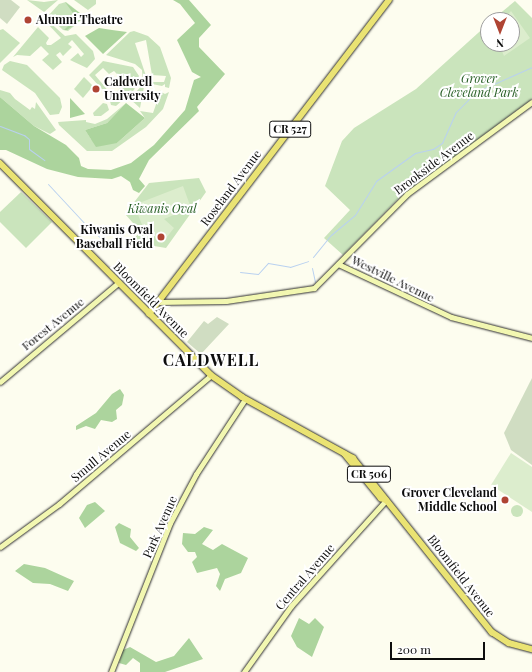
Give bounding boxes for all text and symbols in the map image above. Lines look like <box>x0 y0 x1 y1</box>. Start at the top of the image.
north arrow <box>480 12 520 52</box>
place label: Alumni Theatre <box>36 13 123 27</box>
marker: Alumni Theatre <box>23 15 33 25</box>
text: N <box>496 36 504 51</box>
park label: Grover Cleveland Park <box>440 72 518 100</box>
place label: Caldwell University <box>104 75 160 103</box>
marker: Caldwell University <box>91 84 101 94</box>
road number: CR 527 <box>269 120 311 138</box>
street label: Brookside Avenue <box>391 128 477 198</box>
street label: Roseland Avenue <box>198 147 264 229</box>
park label: Kiwanis Oval <box>127 202 197 216</box>
place label: Kiwanis Oval Baseball Field <box>76 223 153 251</box>
marker: Kiwanis Oval Baseball Field <box>156 232 166 242</box>
street label: Westville Avenue <box>349 253 437 305</box>
street label: Bloomfield Avenue <box>110 259 192 341</box>
street label: Forest Avenue <box>19 294 87 354</box>
district label: CALDWELL <box>163 350 259 370</box>
street label: Smull Avenue <box>68 427 134 485</box>
road number: CR 506 <box>346 465 392 483</box>
place label: Grover Cleveland Middle School <box>401 486 497 514</box>
street label: Park Avenue <box>140 493 180 561</box>
marker: Grover Cleveland Middle School <box>500 495 510 505</box>
street label: Bloomfield Avenue <box>424 532 498 620</box>
street label: Central Avenue <box>272 541 338 613</box>
scale bar <box>392 634 487 660</box>
text: 200 m <box>397 641 431 657</box>

